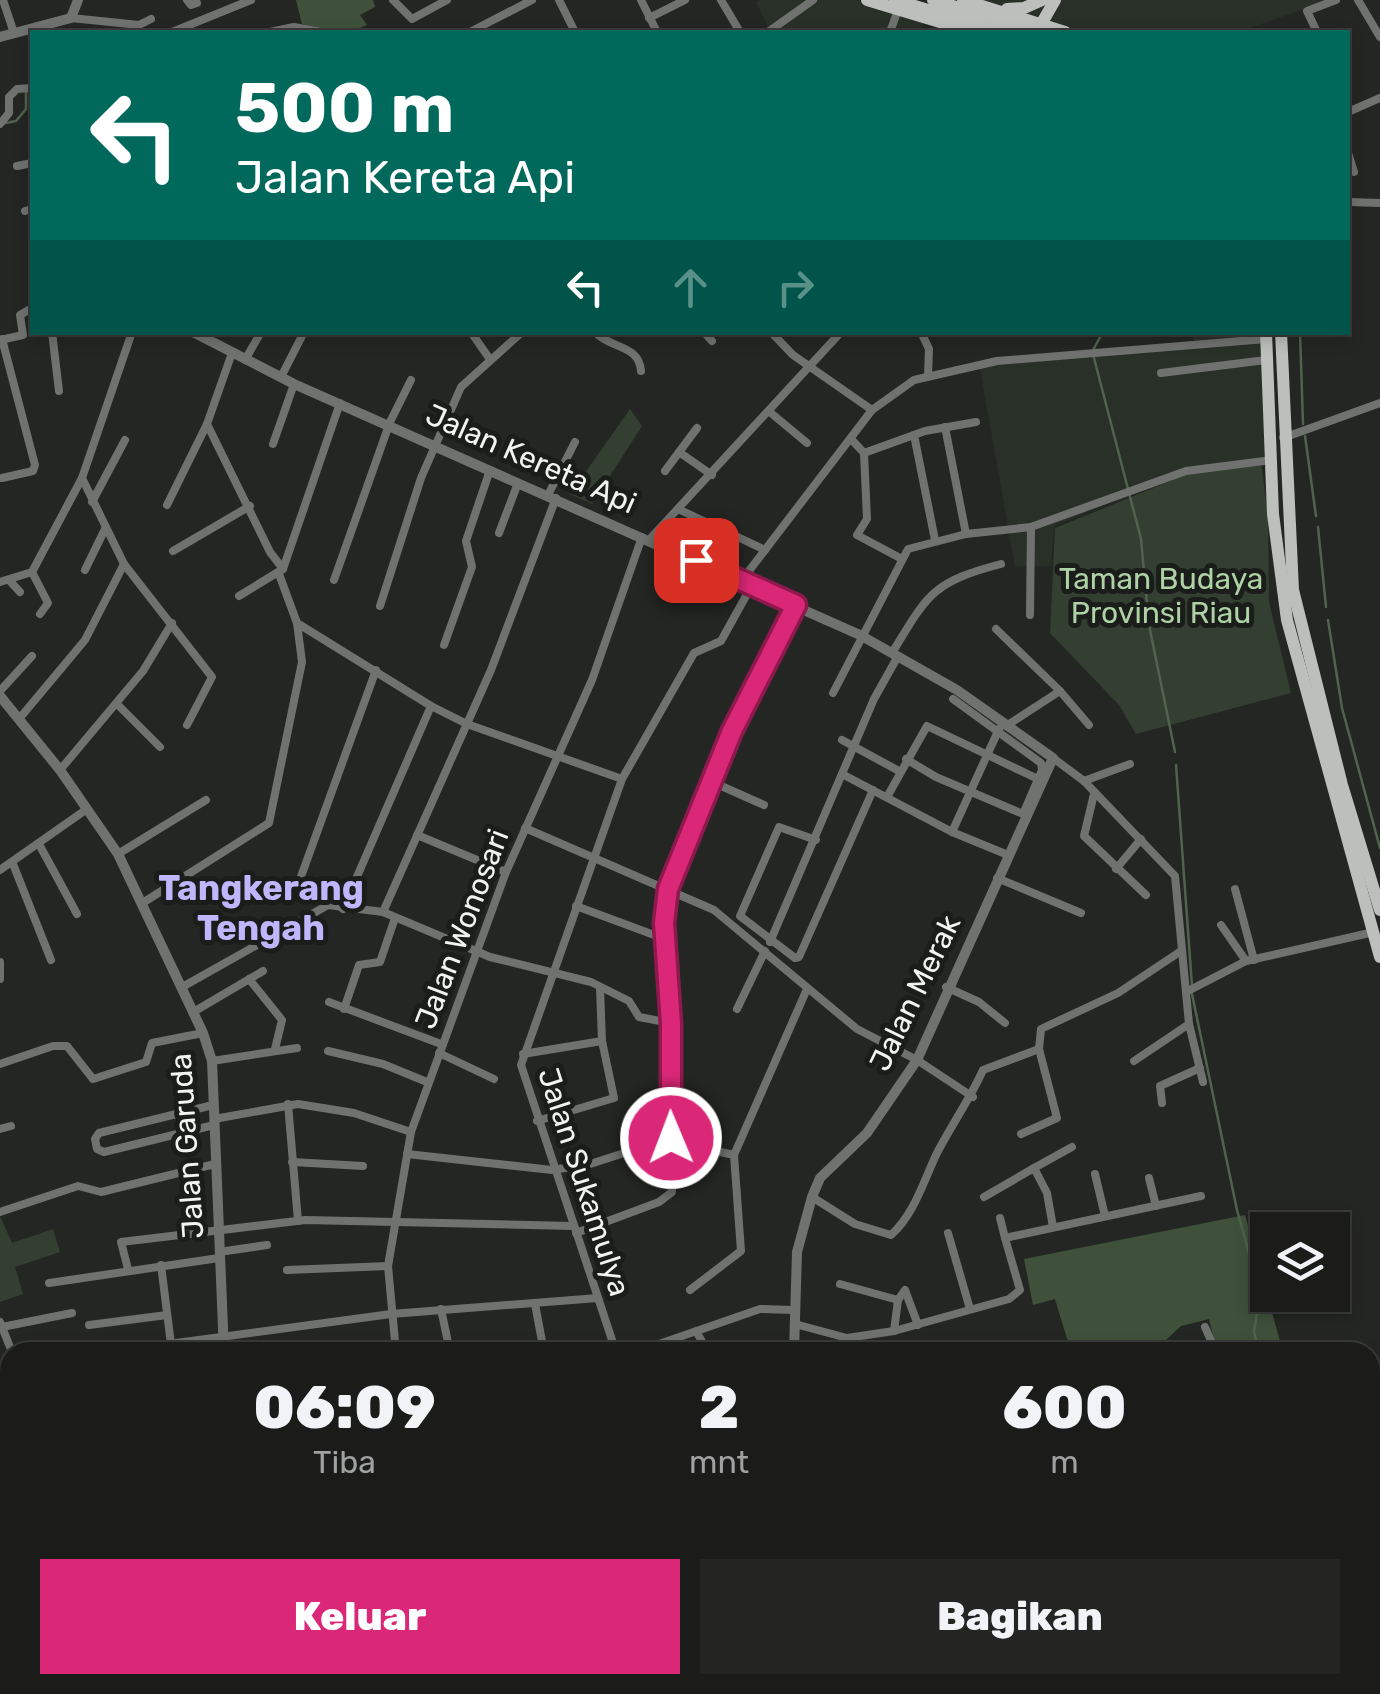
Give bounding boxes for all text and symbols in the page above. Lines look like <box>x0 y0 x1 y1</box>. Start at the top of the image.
text: 500 m <box>235 67 454 150</box>
icon: left <box>70 70 200 200</box>
text: Jalan Kereta Api <box>235 151 575 204</box>
icon: left <box>558 260 613 315</box>
icon: ahead <box>663 260 718 315</box>
icon: right <box>768 260 823 315</box>
street label: Jalan Kereta Api <box>420 396 642 522</box>
pin <box>654 518 739 603</box>
icon: arrive <box>669 533 724 588</box>
park label: Taman Budaya Provinsi Riau <box>1059 561 1263 631</box>
street label: Jalan Wonosari <box>407 824 517 1034</box>
district label: Tangkerang Tengah <box>158 867 364 949</box>
street label: Jalan Merak <box>862 909 968 1077</box>
street label: Jalan Garuda <box>163 1052 211 1240</box>
street label: Jalan Sukamulya <box>530 1063 638 1301</box>
position arrow <box>619 1086 723 1190</box>
map controls <box>1250 1212 1350 1312</box>
button: layers <box>1250 1212 1350 1312</box>
text: 06:09 <box>253 1372 436 1443</box>
text: 2 <box>699 1372 739 1443</box>
text: 600 <box>1002 1372 1127 1443</box>
text: Tiba <box>313 1443 376 1481</box>
text: mnt <box>689 1443 749 1481</box>
text: m <box>1050 1443 1079 1481</box>
button: Keluar <box>40 1559 680 1674</box>
button: Bagikan <box>700 1559 1340 1674</box>

